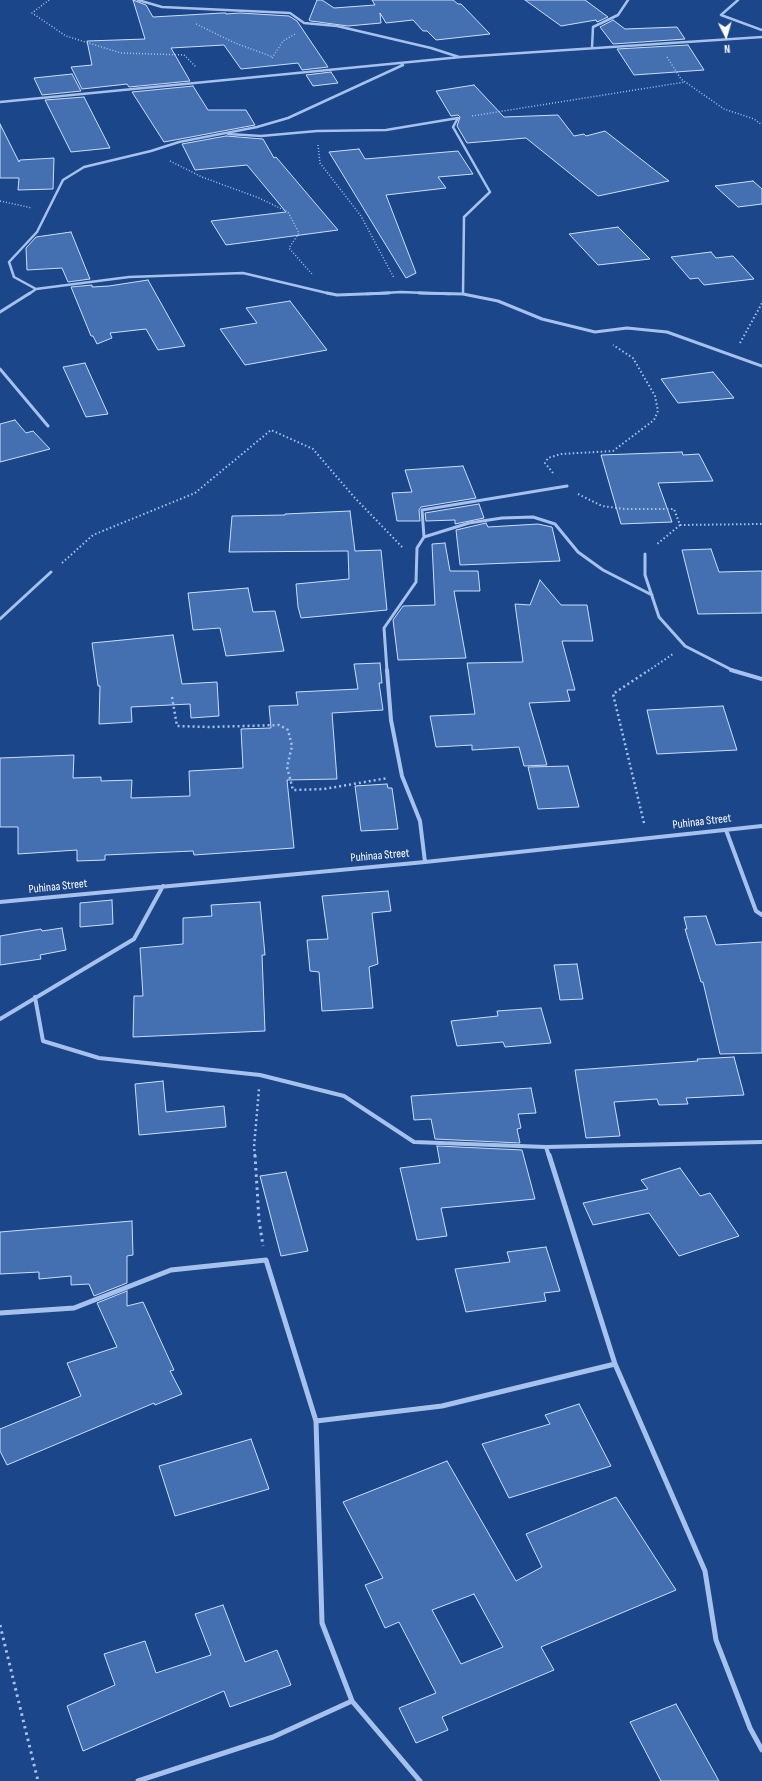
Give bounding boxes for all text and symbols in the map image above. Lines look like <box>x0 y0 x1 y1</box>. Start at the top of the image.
north arrow <box>706 16 746 56</box>
text: N <box>724 42 731 55</box>
street label: Puhinaa Street <box>672 811 732 833</box>
street label: Puhinaa Street <box>350 846 410 866</box>
street label: Puhinaa Street <box>28 877 88 897</box>

